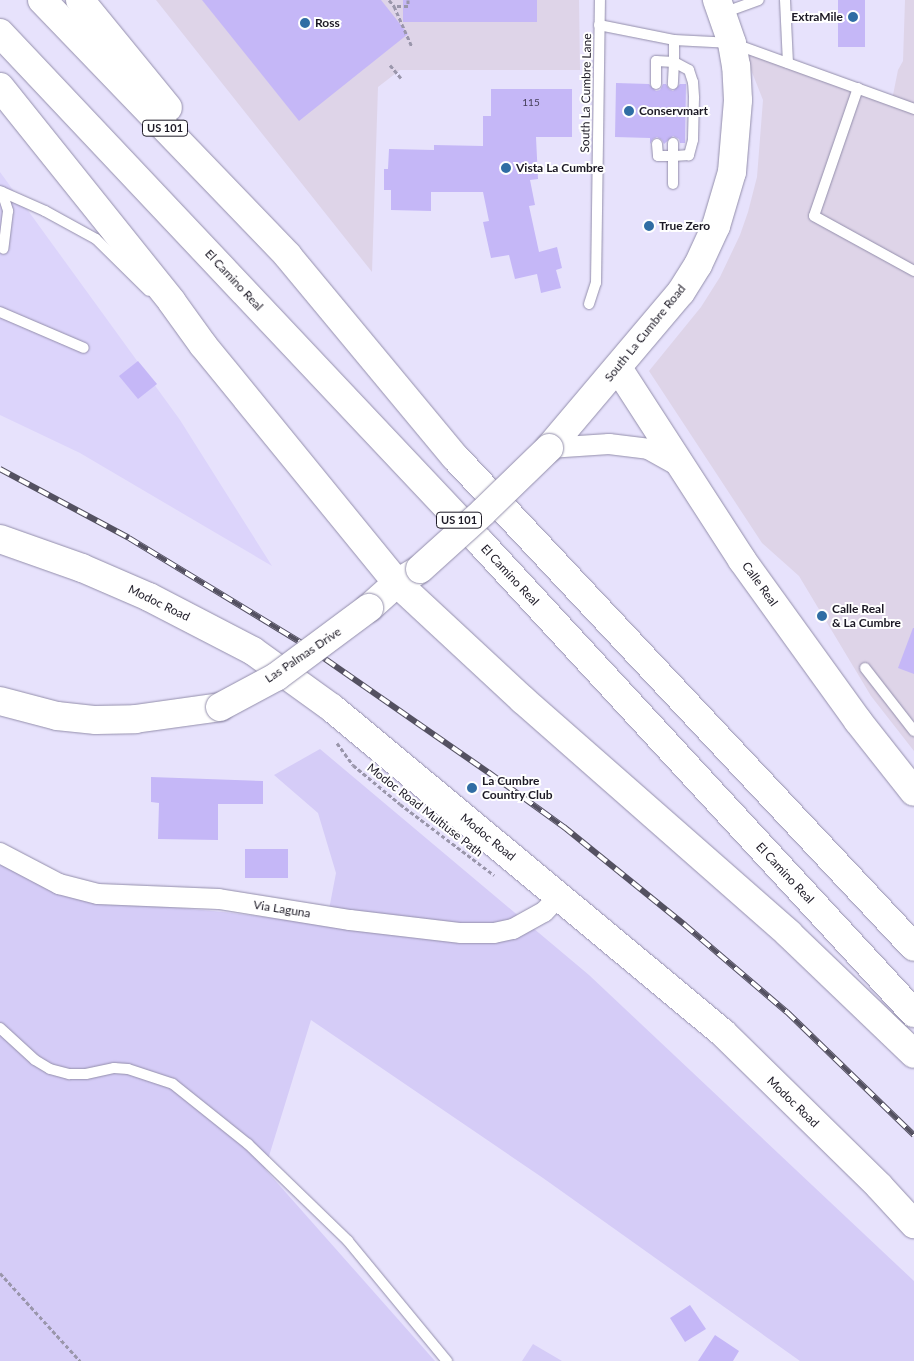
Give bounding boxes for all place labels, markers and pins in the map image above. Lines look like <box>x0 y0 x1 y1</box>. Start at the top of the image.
place label: ExtraMile <box>791 10 843 24</box>
marker: ExtraMile <box>847 11 859 23</box>
place label: Ross <box>315 16 340 30</box>
marker: Ross <box>299 17 311 29</box>
place label: Conservmart <box>639 104 708 118</box>
marker: Conservmart <box>623 105 635 117</box>
place label: Vista La Cumbre <box>516 161 604 175</box>
marker: Vista La Cumbre <box>500 162 512 174</box>
place label: True Zero <box>659 219 710 233</box>
marker: True Zero <box>643 220 655 232</box>
place label: Calle Real & La Cumbre <box>832 602 901 630</box>
marker: Calle Real & La Cumbre <box>816 610 828 622</box>
place label: La Cumbre Country Club <box>482 774 553 802</box>
marker: La Cumbre Country Club <box>466 782 478 794</box>

